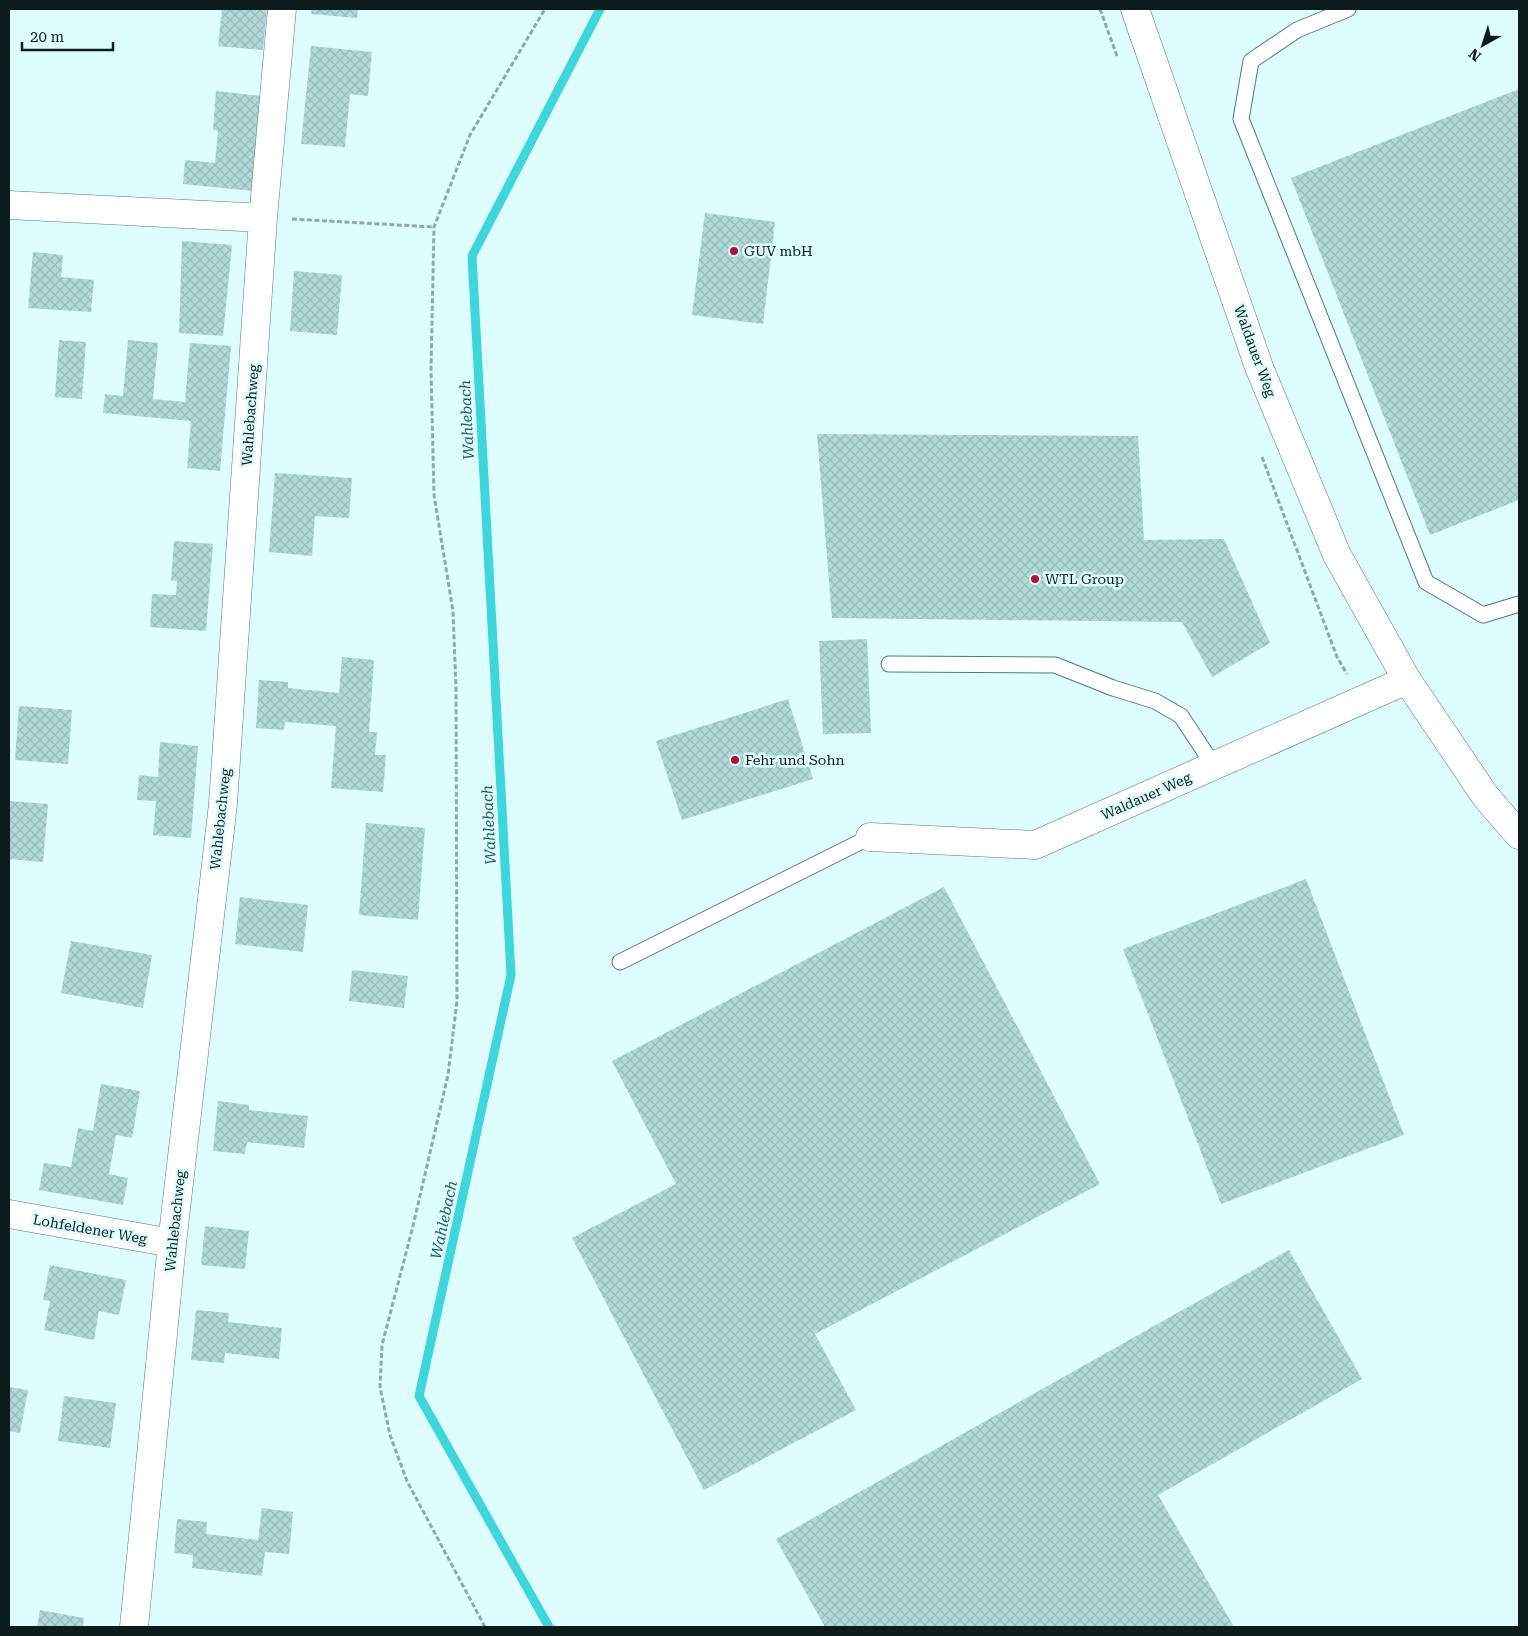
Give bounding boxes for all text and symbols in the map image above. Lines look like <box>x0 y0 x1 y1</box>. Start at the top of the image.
scale bar <box>22 20 114 52</box>
north arrow <box>1458 20 1508 70</box>
text: 20 m <box>30 28 65 46</box>
text: N <box>1465 45 1484 65</box>
place label: GUV mbH <box>744 243 813 259</box>
marker: GUV mbH <box>728 245 740 257</box>
street label: Waldauer Weg <box>1231 303 1279 399</box>
street label: Wahlebachweg <box>238 364 262 466</box>
water label: Wahlebach <box>456 380 478 460</box>
place label: WTL Group <box>1045 571 1124 587</box>
marker: WTL Group <box>1029 573 1041 585</box>
place label: Fehr und Sohn <box>745 752 845 768</box>
marker: Fehr und Sohn <box>729 754 741 766</box>
street label: Wahlebachweg <box>207 767 233 870</box>
street label: Waldauer Weg <box>1098 769 1194 823</box>
water label: Wahlebach <box>478 785 500 865</box>
street label: Wahlebachweg <box>162 1169 188 1272</box>
water label: Wahlebach <box>427 1179 461 1261</box>
street label: Lohfeldener Weg <box>32 1211 148 1247</box>

